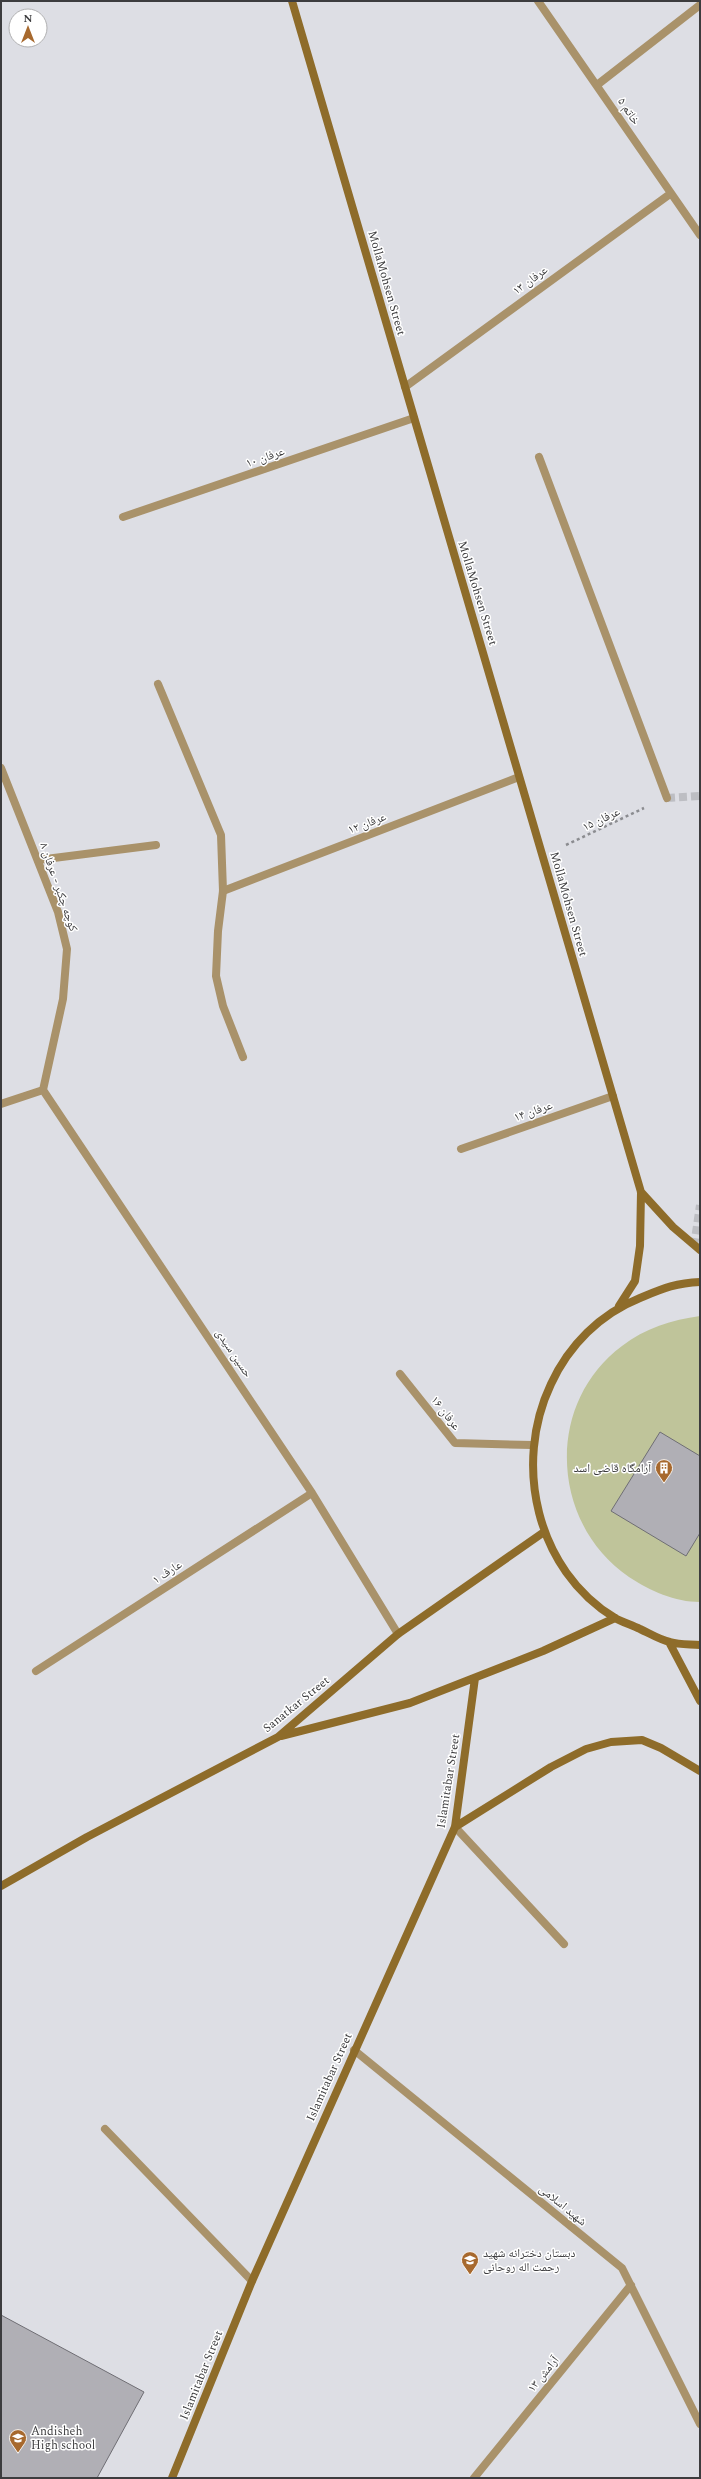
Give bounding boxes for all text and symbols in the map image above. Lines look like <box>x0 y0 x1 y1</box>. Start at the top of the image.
north arrow <box>8 8 48 48</box>
text: N <box>24 10 33 27</box>
street label: خاتم ۵ <box>612 94 645 129</box>
street label: MollaMohsen Street <box>362 228 411 338</box>
street label: عرفان ۱۳ <box>509 261 552 300</box>
street label: عرفان ۱۰ <box>243 442 287 473</box>
street label: MollaMohsen Street <box>453 539 502 648</box>
street label: عرفان ۱۵ <box>579 802 623 836</box>
street label: عرفان ۱۲ <box>345 807 389 839</box>
street label: کوچه چکبر - عرفان ۸ <box>34 840 83 934</box>
street label: MollaMohsen Street <box>544 849 593 959</box>
street label: عرفان ۱۴ <box>511 1096 555 1127</box>
street label: حسین سیدی <box>210 1325 257 1382</box>
street label: عرفان ۱۶ <box>426 1392 465 1435</box>
building icon: آرامگاه قاضی اسد <box>654 1458 674 1483</box>
place label: آرامگاه قاضی اسد <box>574 1459 652 1478</box>
street label: عارف ۱ <box>149 1556 186 1589</box>
street label: Sanatkar Street <box>259 1671 334 1737</box>
street label: Islamitabar Street <box>432 1733 465 1830</box>
street label: Islamitabar Street <box>301 2030 358 2125</box>
street label: شهید اسلامی <box>534 2180 591 2231</box>
place label: دبستان دخترانه شهید رحمت اله روحانی <box>483 2244 575 2277</box>
school or university icon: دبستان دخترانه شهید رحمت اله روحانی <box>460 2250 480 2275</box>
street label: Islamitabar Street <box>175 2327 228 2423</box>
street label: آرامش ۱۳ <box>523 2351 565 2397</box>
place label: Andisheh High school <box>31 2422 95 2455</box>
school or university icon: Andisheh High school <box>8 2428 28 2453</box>

